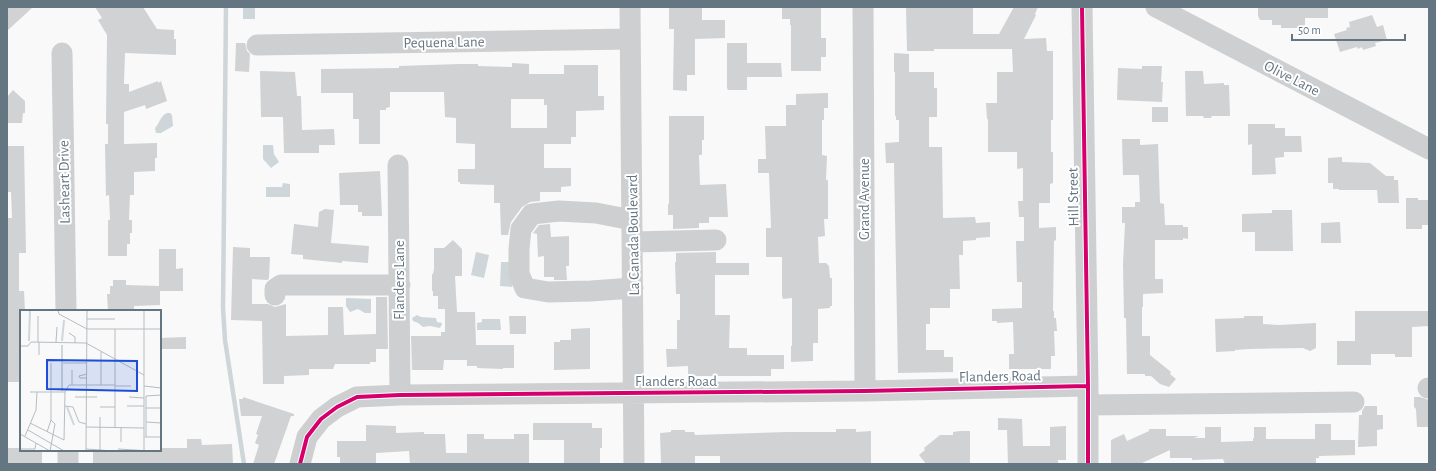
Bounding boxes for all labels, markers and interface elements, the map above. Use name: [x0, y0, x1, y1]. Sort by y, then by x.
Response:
scale bar: [1292, 16, 1405, 42]
text: 50 m: [1298, 24, 1321, 36]
street label: Pequena Lane: [403, 34, 485, 51]
street label: Olive Lane: [1262, 58, 1322, 99]
street label: Lasheart Drive: [56, 140, 73, 224]
street label: Grand Avenue: [857, 158, 872, 240]
street label: Hill Street: [1065, 167, 1082, 227]
street label: La Canada Boulevard: [625, 174, 642, 296]
street label: Flanders Lane: [392, 240, 407, 320]
inset map: [20, 310, 161, 451]
street label: Flanders Road: [959, 368, 1041, 385]
street label: Flanders Road: [635, 374, 717, 389]

